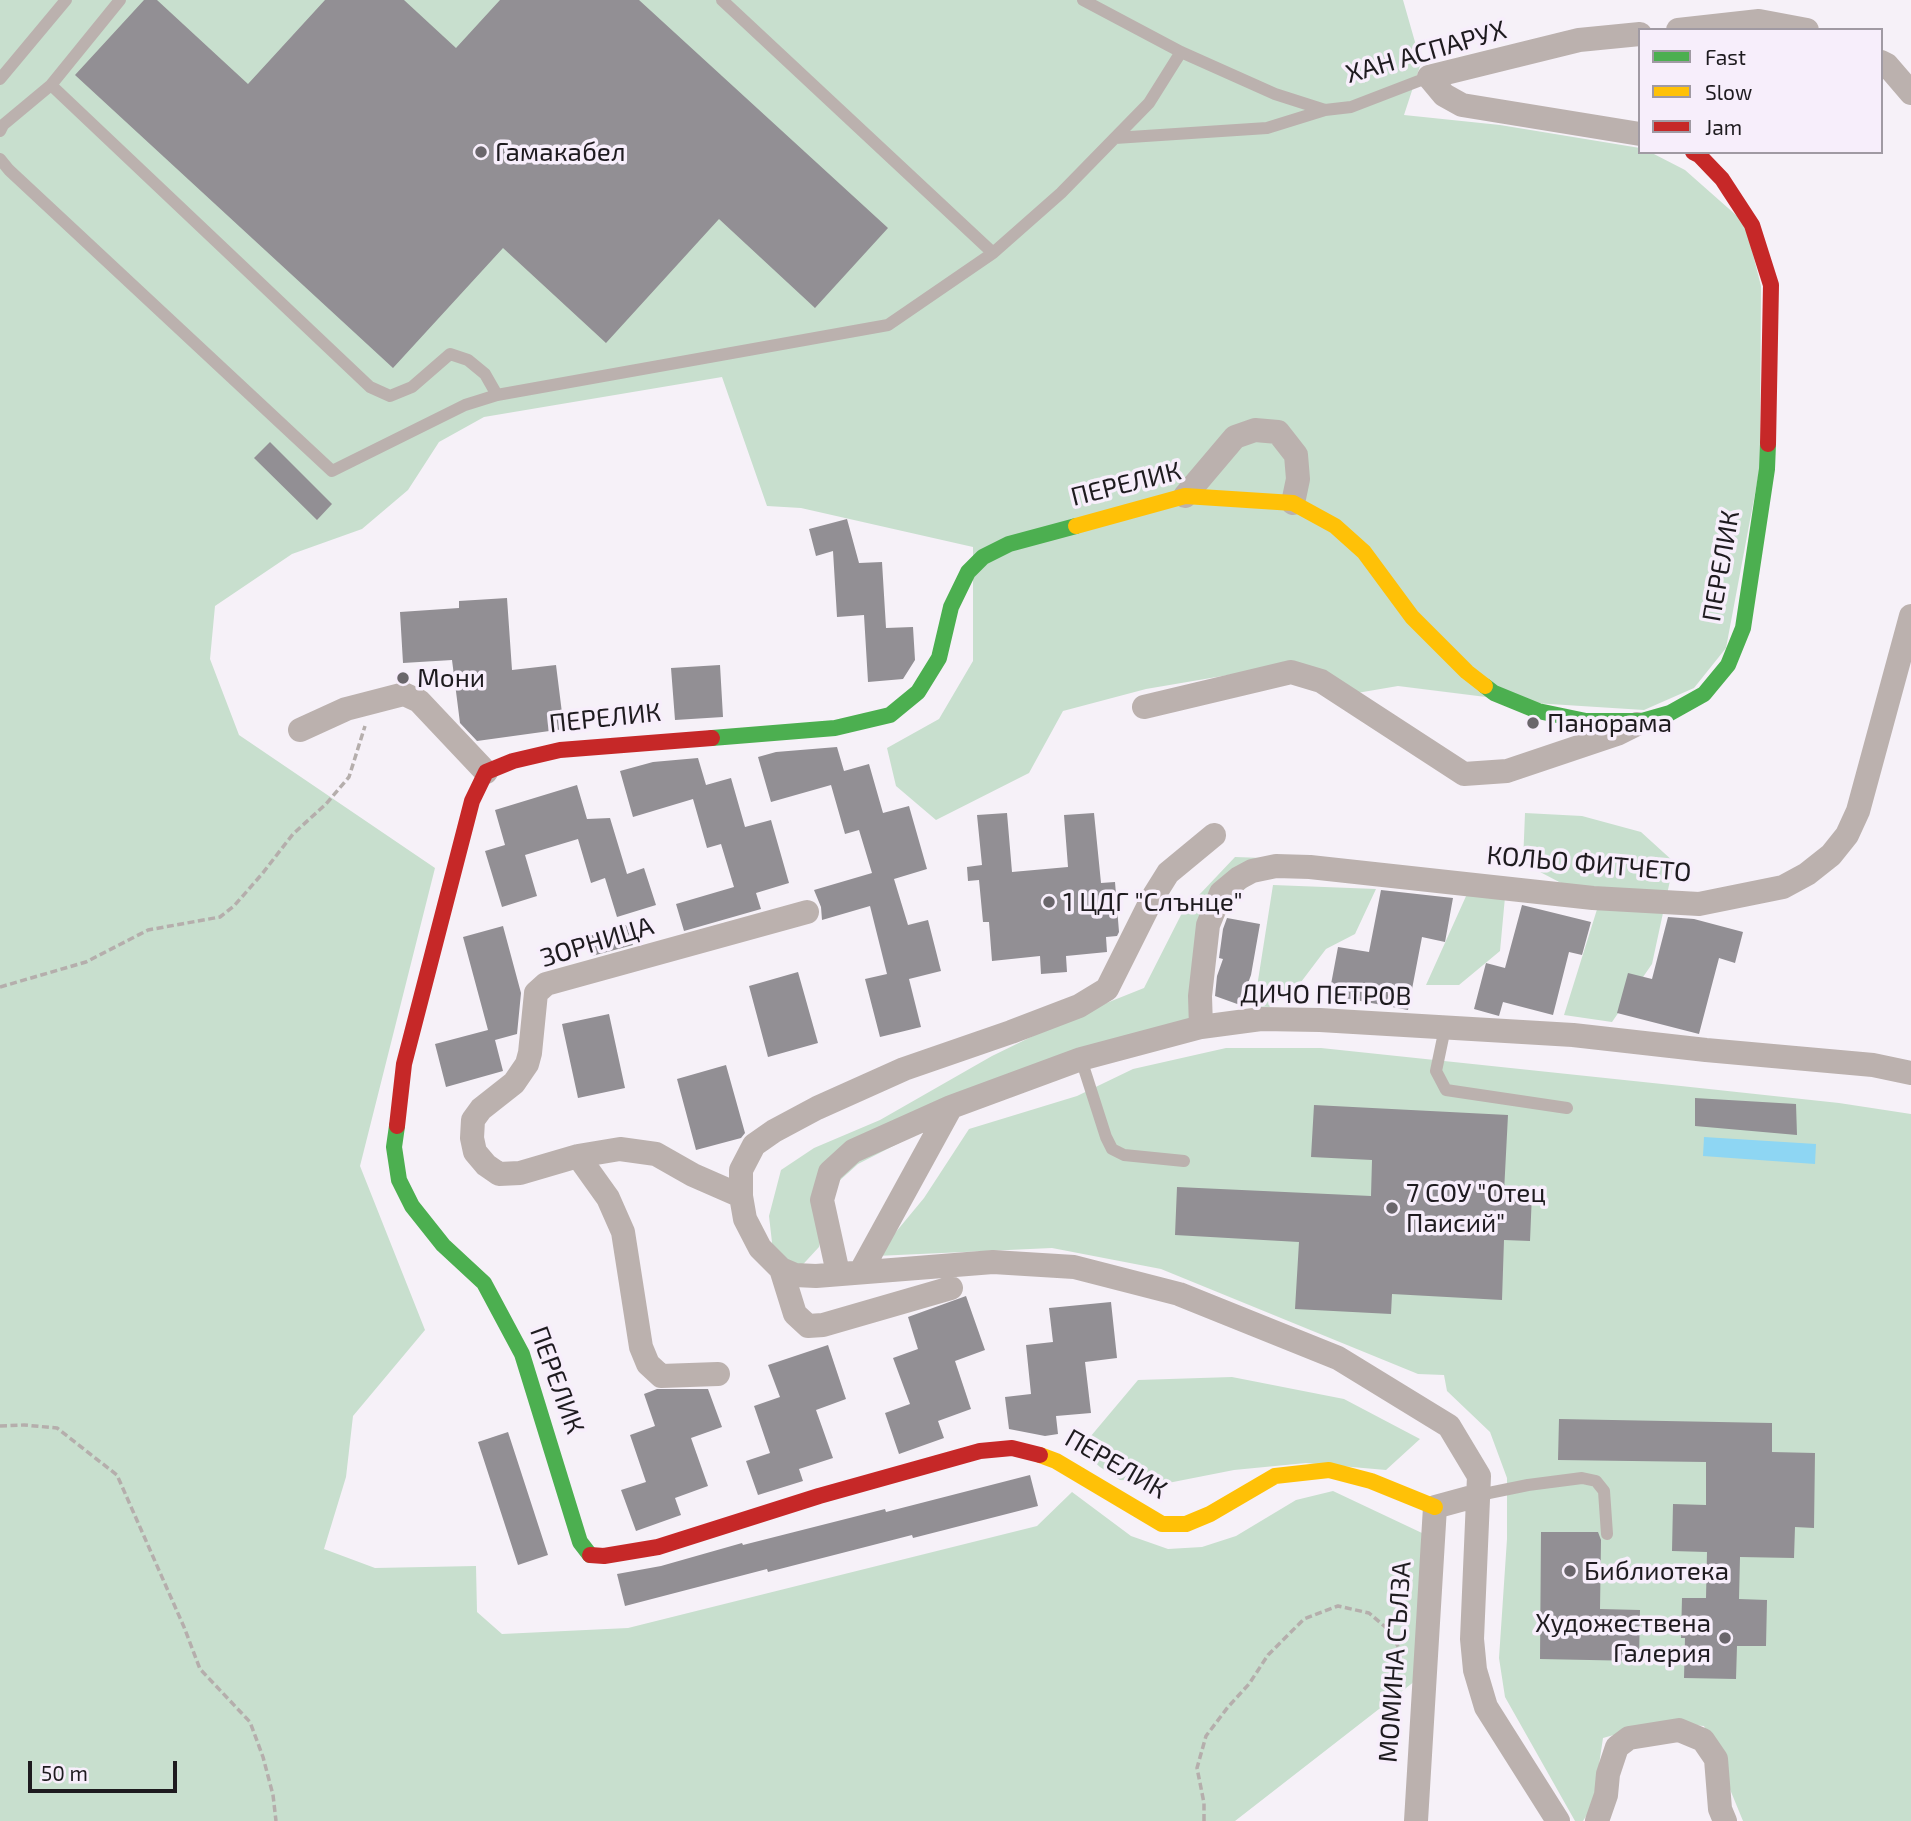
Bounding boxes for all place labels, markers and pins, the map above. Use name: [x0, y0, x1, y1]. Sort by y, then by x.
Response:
place label: Гамакабел: [495, 136, 625, 168]
marker: Гамакабел: [473, 144, 489, 160]
place label: Мони: [417, 662, 485, 694]
marker: Мони: [395, 670, 411, 686]
place label: Панорама: [1547, 707, 1672, 739]
marker: Панорама: [1525, 715, 1541, 731]
place label: 1 ЦДГ "Слънце": [1063, 886, 1243, 918]
marker: 1 ЦДГ "Слънце": [1041, 894, 1057, 910]
place label: 7 СОУ "Отец Паисий": [1406, 1177, 1546, 1238]
marker: 7 СОУ "Отец Паисий": [1384, 1200, 1400, 1216]
place label: Библиотека: [1584, 1555, 1729, 1587]
marker: Библиотека: [1562, 1563, 1578, 1579]
place label: Художествена Галерия: [1535, 1607, 1711, 1668]
marker: Художествена Галерия: [1717, 1630, 1733, 1646]

